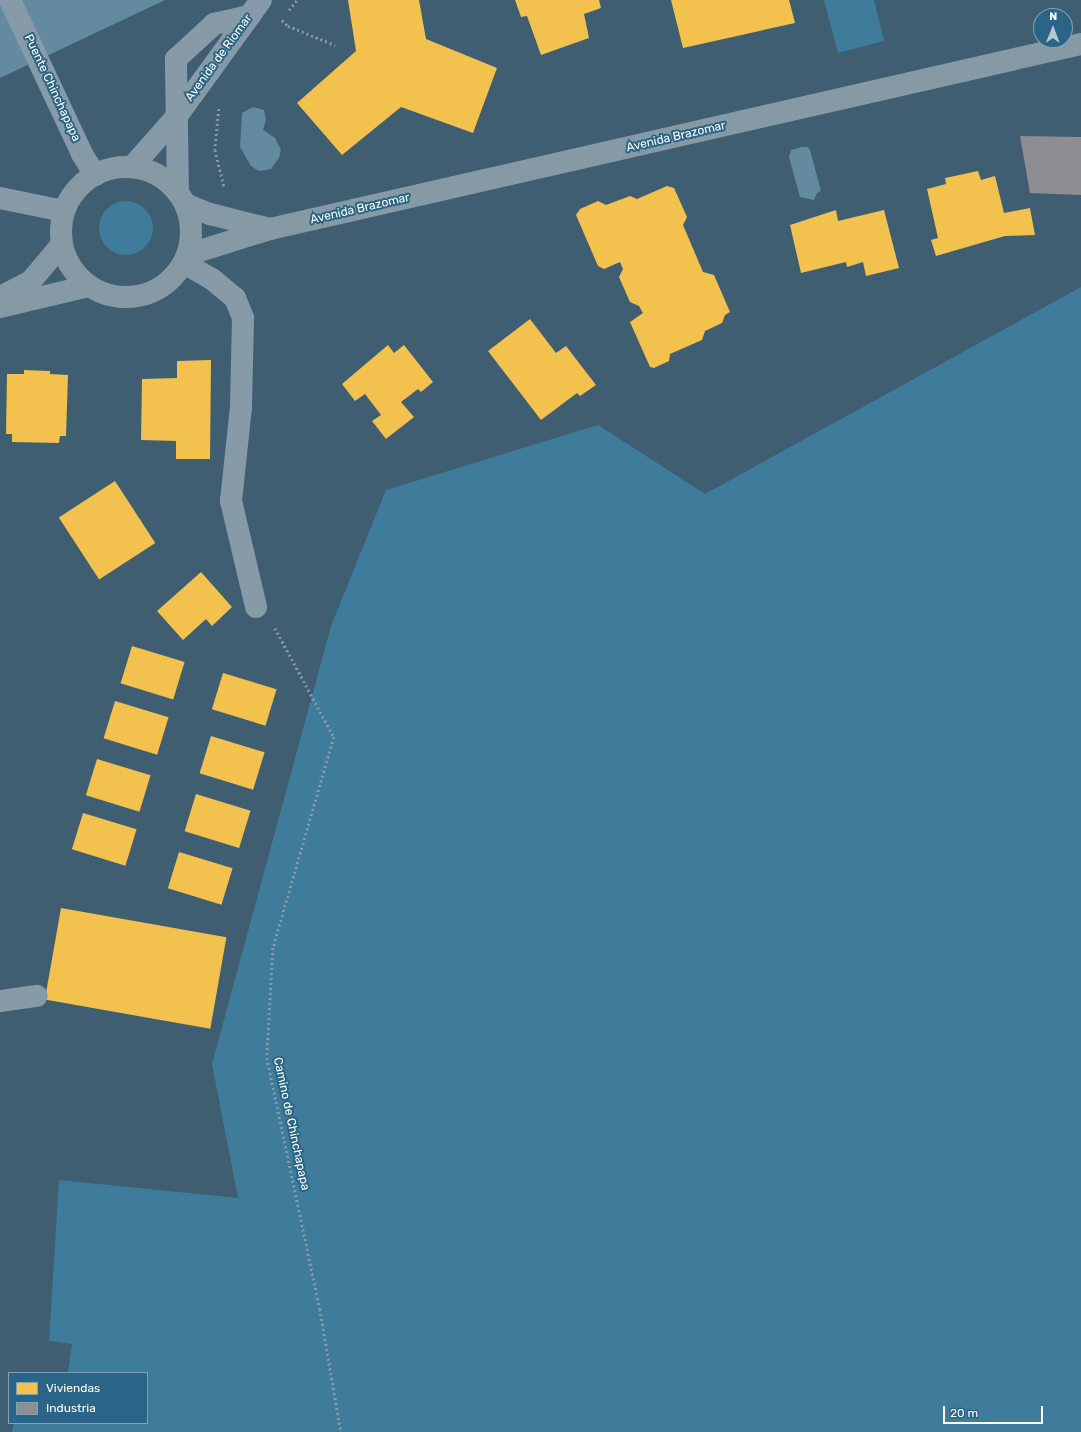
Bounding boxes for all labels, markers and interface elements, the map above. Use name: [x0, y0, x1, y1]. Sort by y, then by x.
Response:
north arrow: [1033, 8, 1073, 48]
text: N: [1049, 10, 1057, 23]
street label: Avenida de Riomar: [183, 12, 255, 104]
street label: Puente Chinchapapa: [21, 32, 83, 144]
street label: Avenida Brazomar: [625, 119, 727, 155]
street label: Avenida Brazomar: [309, 191, 411, 227]
street label: Camino de Chinchapapa: [270, 1056, 312, 1192]
legend: [8, 1372, 148, 1424]
text: Viviendas: [46, 1381, 100, 1395]
scale bar: [945, 1398, 1045, 1424]
text: Industria: [46, 1401, 96, 1415]
text: 20 m: [950, 1406, 978, 1420]

